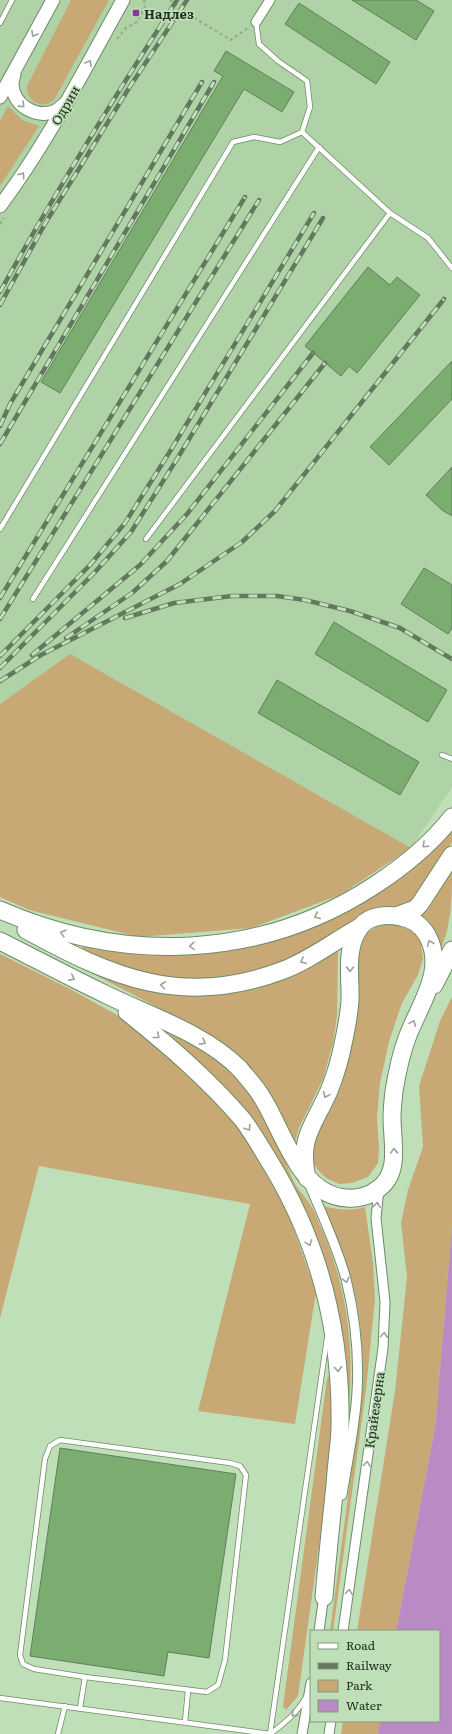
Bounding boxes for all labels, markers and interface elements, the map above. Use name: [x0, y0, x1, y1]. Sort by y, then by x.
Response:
place label: Надлез: [144, 4, 194, 23]
marker: Надлез: [131, 8, 141, 18]
one-way arrow: [32, 30, 39, 37]
one-way arrow: [84, 60, 91, 67]
street label: Одрин: [46, 81, 84, 128]
one-way arrow: [17, 100, 25, 108]
one-way arrow: [17, 172, 24, 179]
one-way arrow: [423, 840, 430, 847]
one-way arrow: [314, 911, 322, 919]
one-way arrow: [60, 929, 67, 938]
one-way arrow: [427, 940, 435, 947]
one-way arrow: [189, 942, 195, 950]
one-way arrow: [300, 956, 307, 964]
one-way arrow: [346, 966, 354, 972]
one-way arrow: [68, 973, 75, 980]
one-way arrow: [160, 981, 166, 990]
one-way arrow: [408, 1020, 416, 1028]
one-way arrow: [153, 1032, 160, 1039]
one-way arrow: [199, 1037, 206, 1044]
one-way arrow: [323, 1091, 331, 1099]
one-way arrow: [244, 1124, 251, 1131]
one-way arrow: [389, 1147, 398, 1154]
one-way arrow: [372, 1202, 381, 1208]
one-way arrow: [305, 1239, 313, 1246]
one-way arrow: [341, 1277, 349, 1283]
one-way arrow: [379, 1332, 388, 1338]
one-way arrow: [334, 1366, 343, 1372]
street label: Крайезерна: [359, 1370, 389, 1450]
one-way arrow: [362, 1461, 371, 1467]
one-way arrow: [344, 1589, 353, 1595]
legend: [310, 1630, 440, 1722]
text: Road: [346, 1636, 376, 1654]
text: Railway: [346, 1656, 392, 1674]
text: Park: [346, 1676, 373, 1694]
text: Water: [346, 1696, 382, 1714]
one-way arrow: [291, 1709, 299, 1717]

